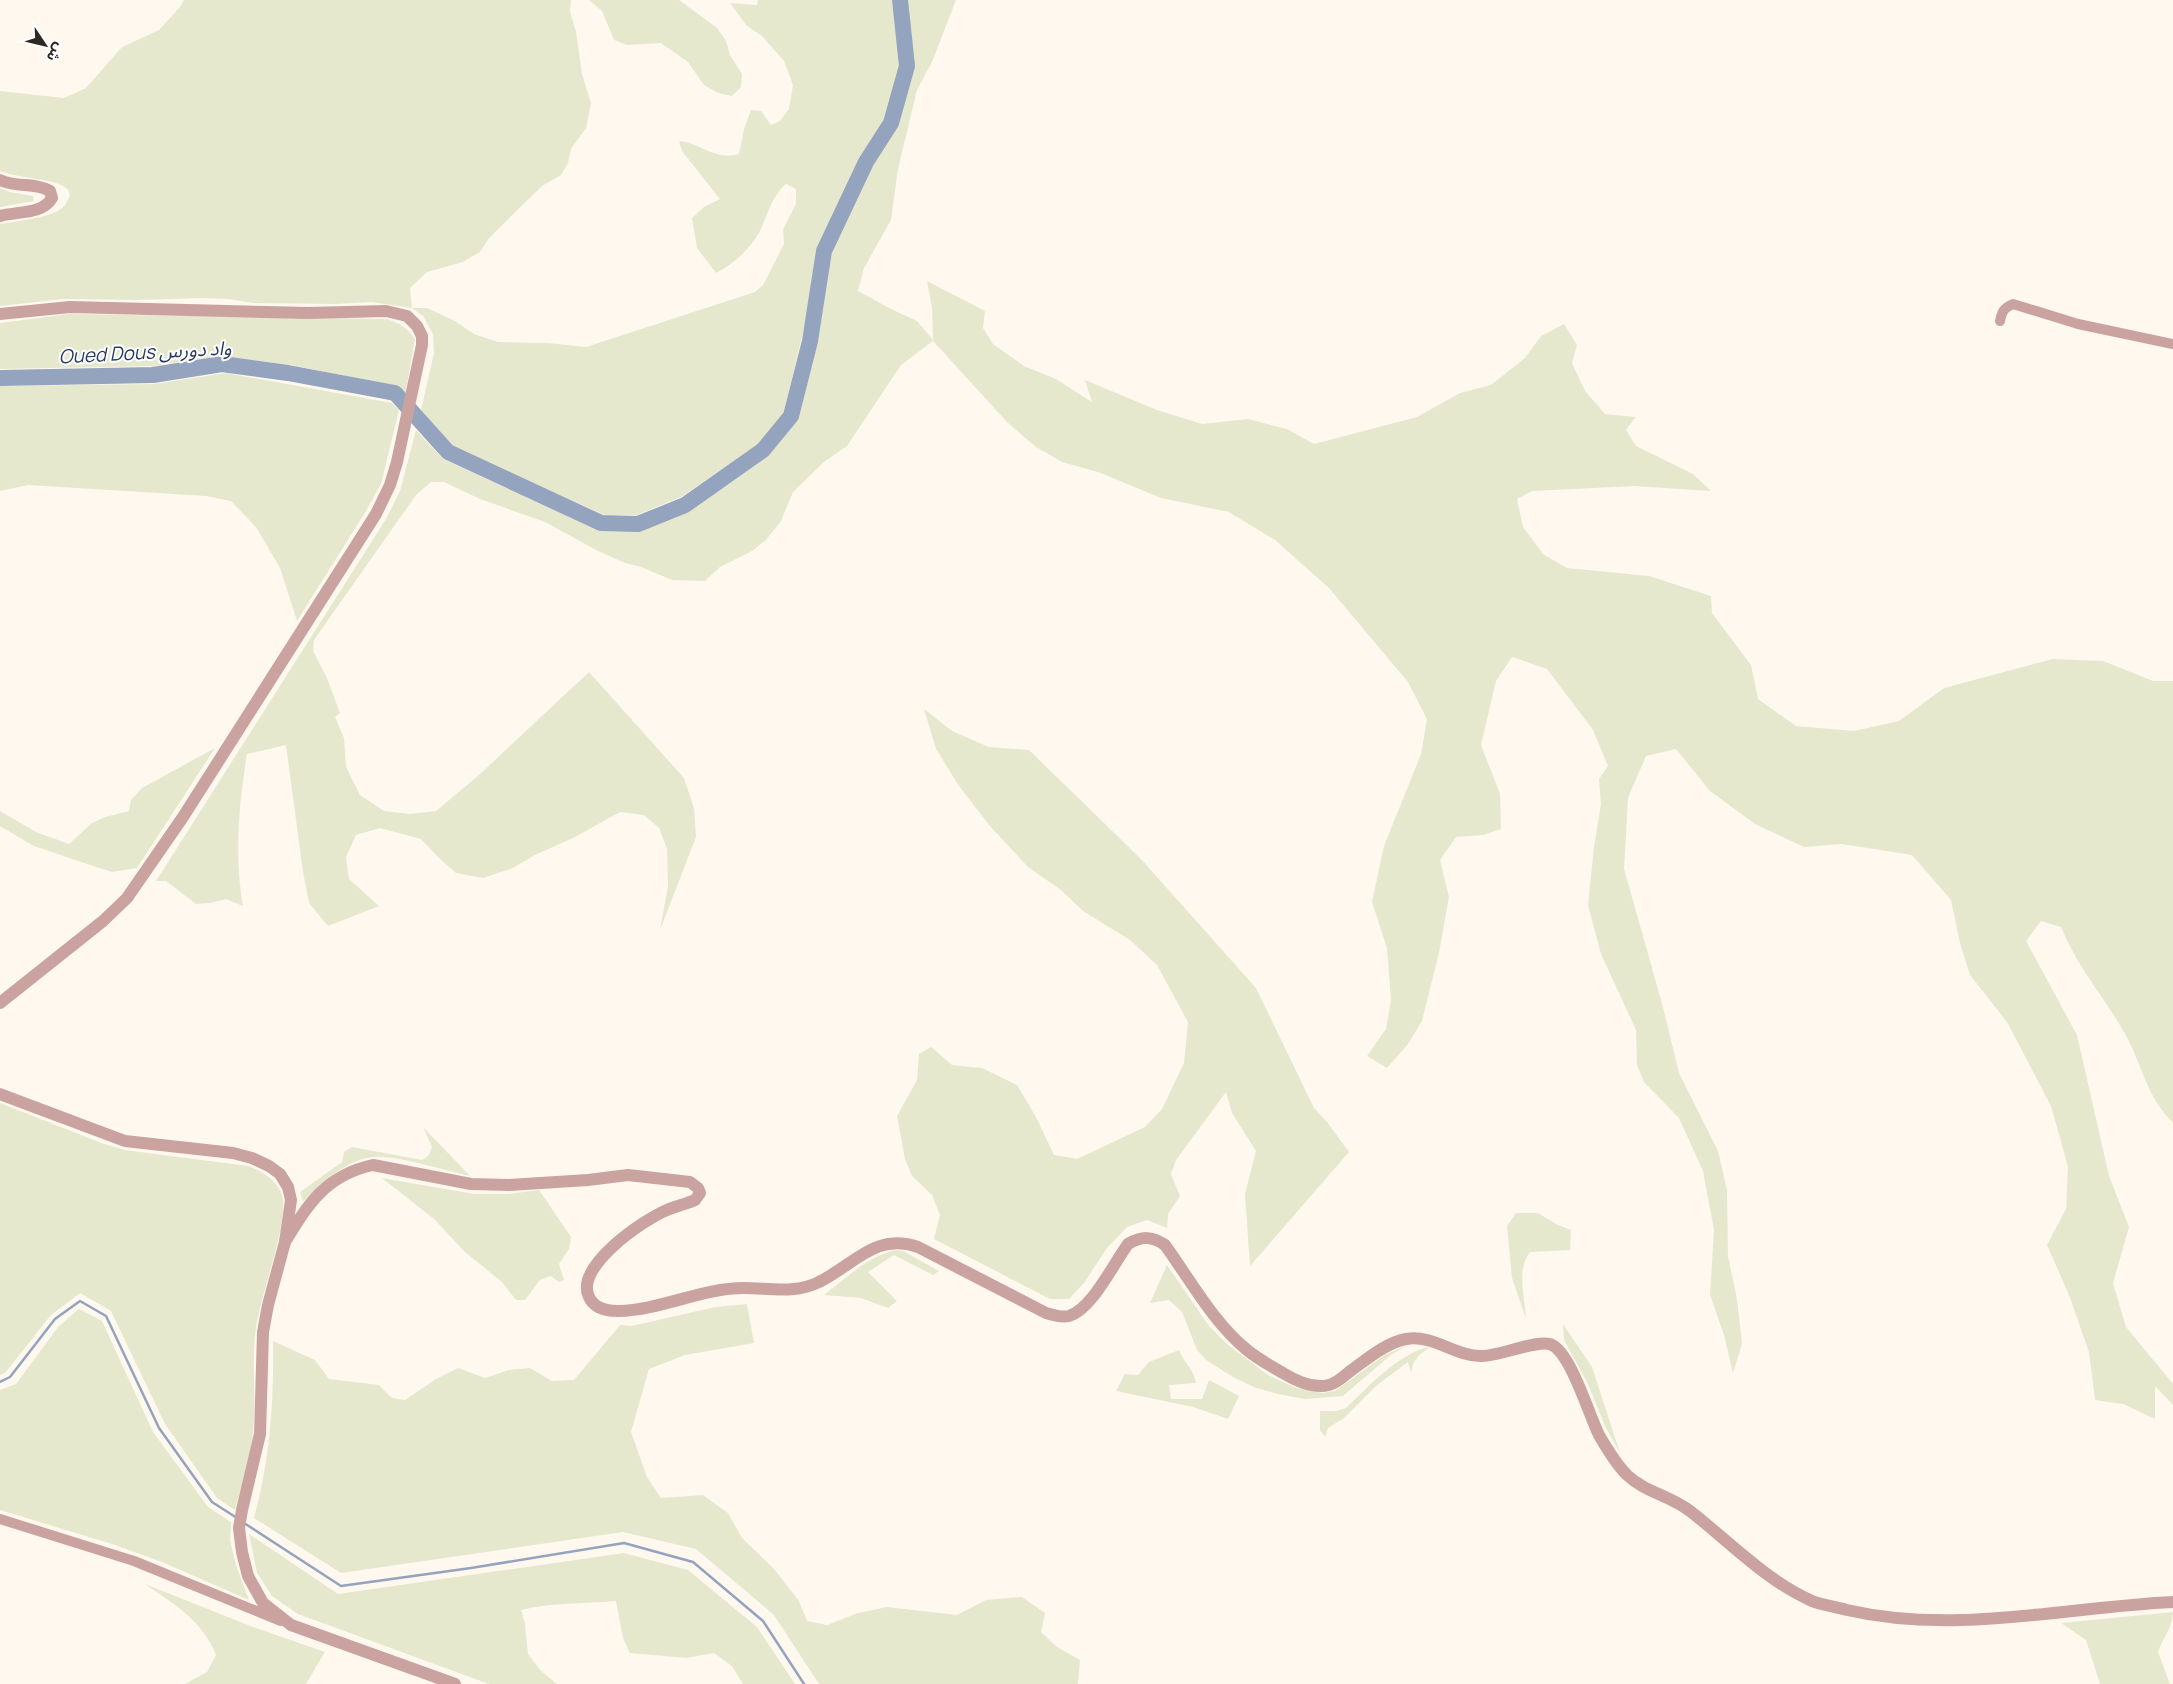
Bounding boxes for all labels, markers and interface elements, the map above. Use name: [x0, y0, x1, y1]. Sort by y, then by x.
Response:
north arrow: [20, 20, 70, 70]
text: ش: [43, 39, 69, 66]
water label: Oued Dous واد دورس: [58, 334, 233, 370]

